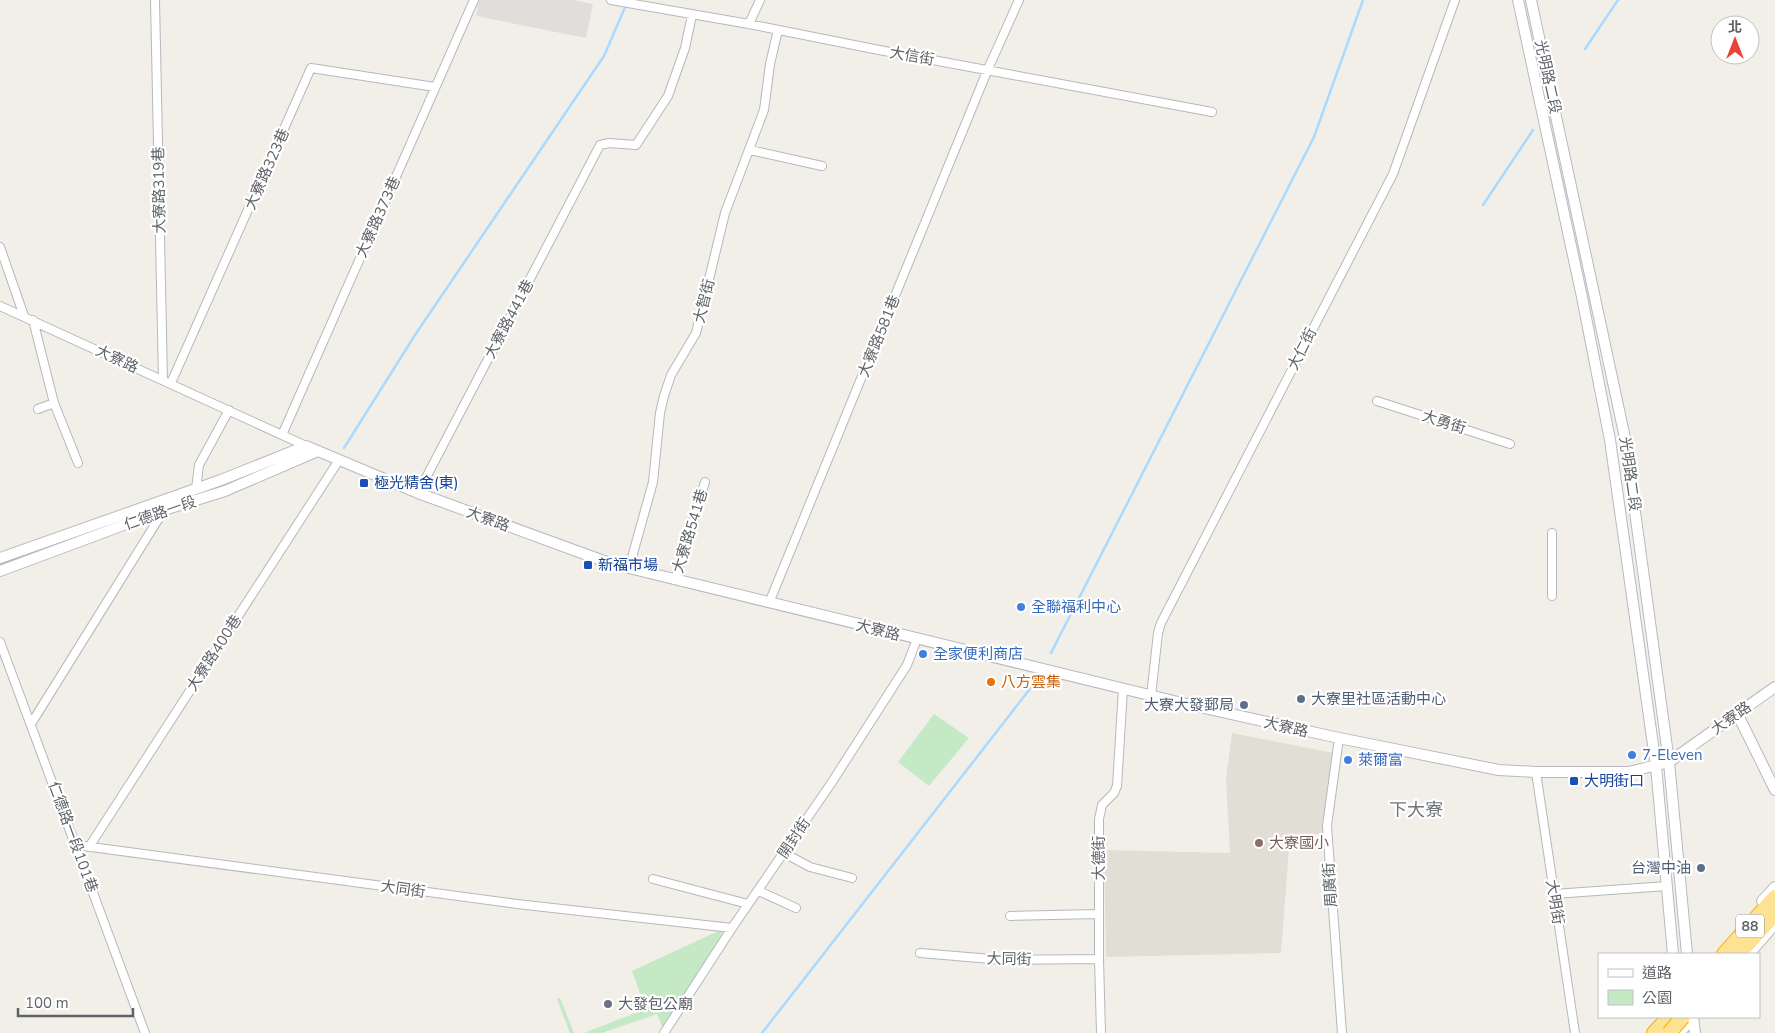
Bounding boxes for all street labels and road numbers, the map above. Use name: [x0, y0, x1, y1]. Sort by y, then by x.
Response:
street label: 光明路二段: [1530, 38, 1566, 116]
street label: 大信街: [888, 42, 936, 70]
street label: 大寮路323巷: [240, 125, 294, 213]
street label: 大寮路319巷: [148, 146, 170, 234]
street label: 大寮路373巷: [351, 173, 405, 261]
street label: 大寮路441巷: [480, 276, 538, 362]
street label: 大智街: [689, 277, 719, 325]
street label: 大寮路581巷: [853, 292, 905, 380]
street label: 大仁街: [1283, 324, 1321, 374]
street label: 大寮路: [92, 340, 142, 378]
street label: 大勇街: [1420, 406, 1468, 438]
street label: 光明路二段: [1615, 435, 1645, 513]
street label: 大寮路541巷: [668, 486, 712, 576]
street label: 仁德路一段: [121, 491, 199, 535]
street label: 大寮路: [463, 502, 513, 536]
street label: 大寮路400巷: [182, 611, 246, 695]
street label: 大寮路: [854, 615, 902, 645]
street label: 大寮路: [1707, 697, 1755, 739]
street label: 大寮路: [1262, 712, 1310, 742]
street label: 仁德路一段101巷: [44, 779, 102, 895]
street label: 開封街: [773, 814, 815, 862]
street label: 大德街: [1089, 835, 1109, 881]
street label: 周廣街: [1318, 862, 1342, 908]
street label: 大同街: [379, 876, 427, 902]
street label: 大明街: [1542, 878, 1568, 926]
road number: 88: [1736, 914, 1764, 938]
street label: 大同街: [986, 949, 1032, 969]

